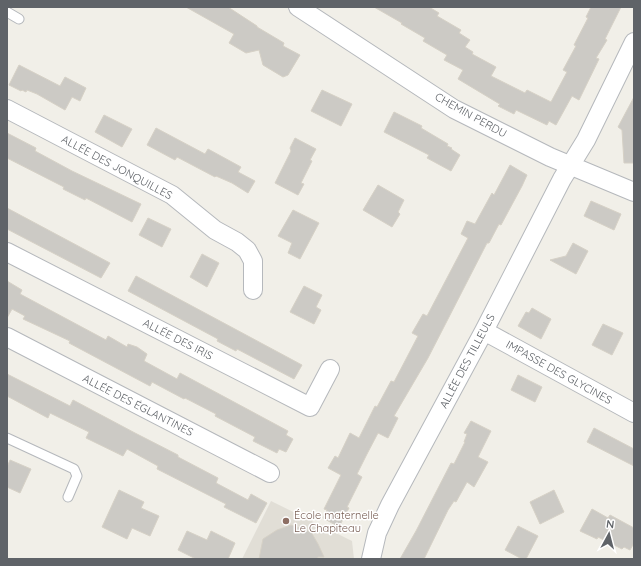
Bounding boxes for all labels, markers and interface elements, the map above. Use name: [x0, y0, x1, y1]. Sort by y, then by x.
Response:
street label: CHEMIN PERDU: [433, 89, 509, 141]
street label: ALLÉE DES JONQUILLES: [59, 132, 175, 202]
street label: ALLÉE DES TILLEULS: [436, 311, 498, 411]
street label: ALLÉE DES IRIS: [141, 315, 215, 363]
street label: IMPASSE DES GLYCINES: [504, 337, 614, 407]
street label: ALLÉE DES ÉGLANTINES: [80, 371, 196, 439]
place label: École maternelle Le Chapiteau: [294, 508, 379, 535]
north arrow: [589, 514, 629, 554]
marker: École maternelle Le Chapiteau: [281, 516, 291, 526]
text: N: [605, 517, 615, 532]

